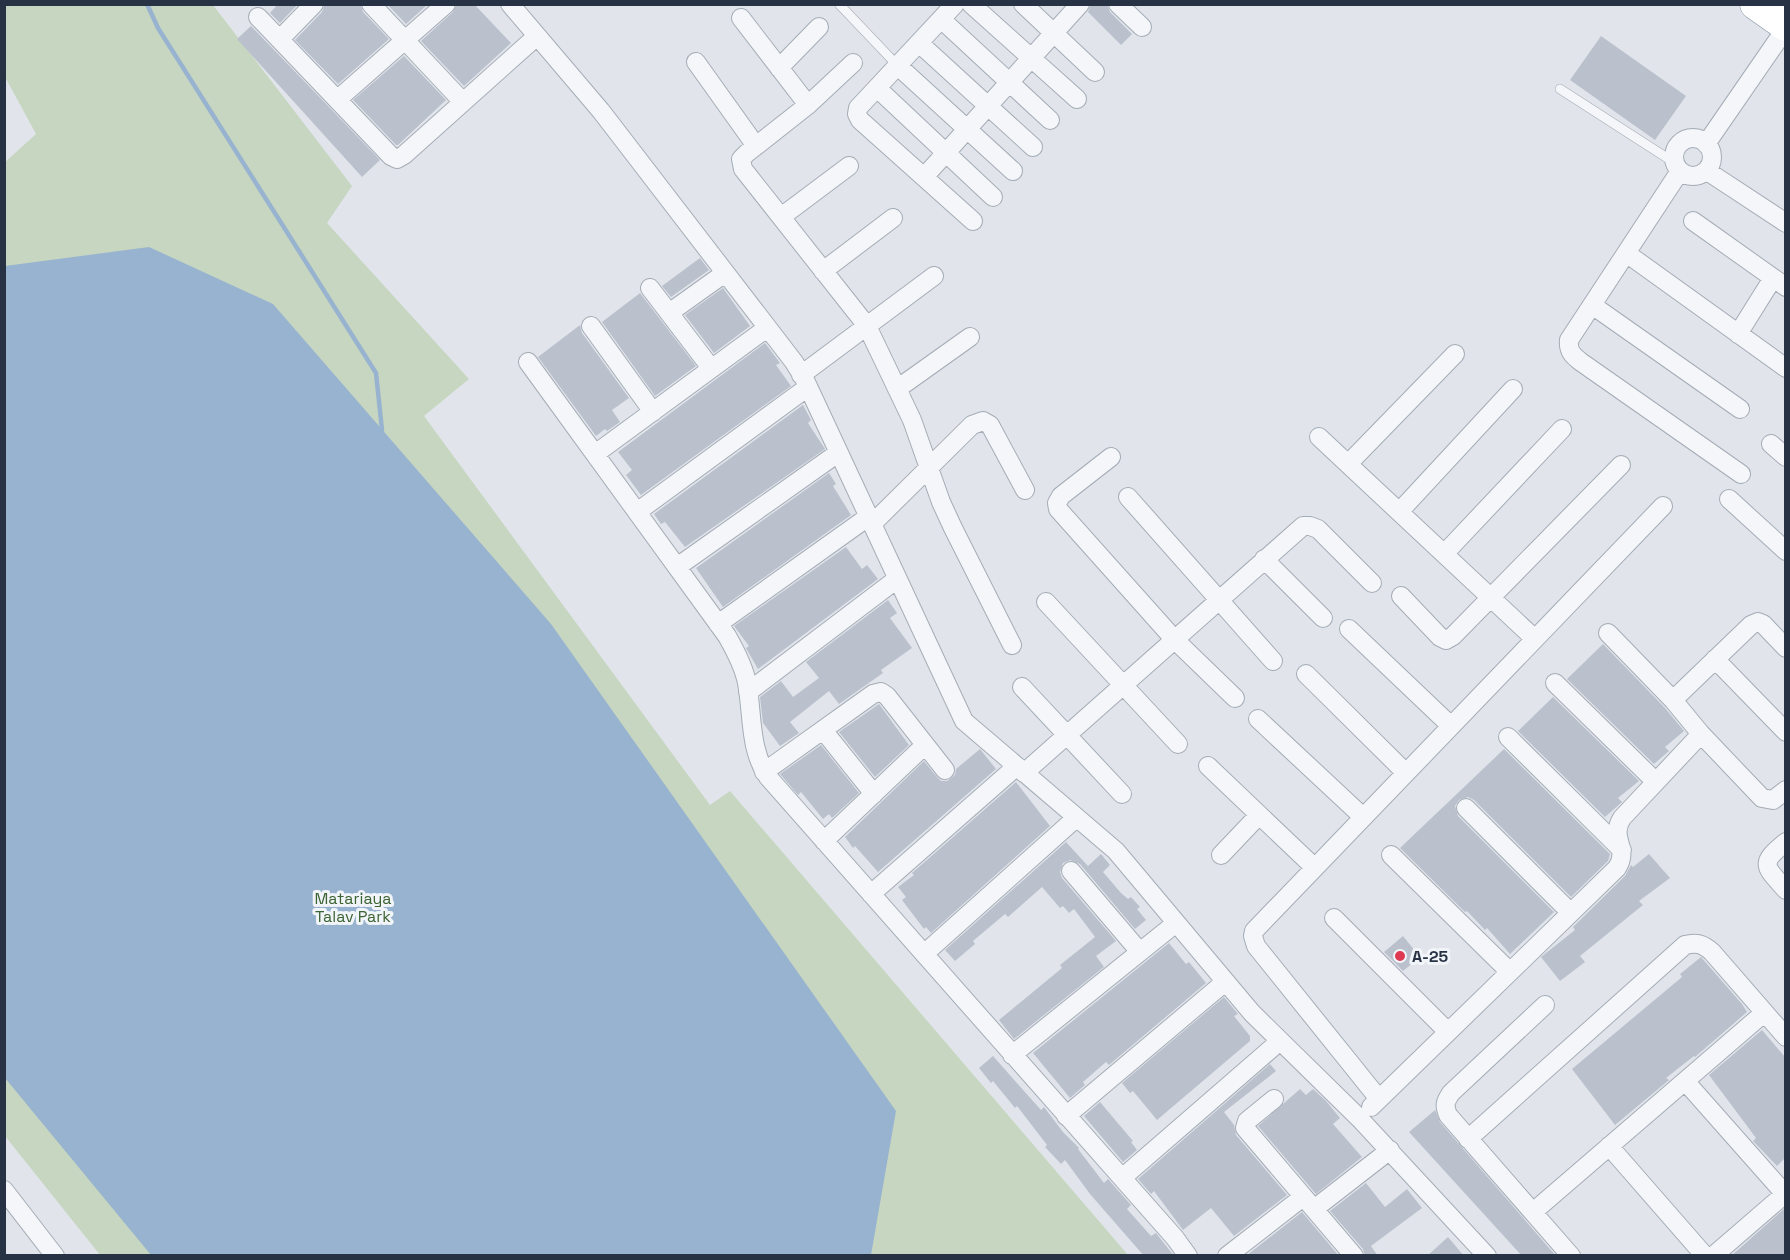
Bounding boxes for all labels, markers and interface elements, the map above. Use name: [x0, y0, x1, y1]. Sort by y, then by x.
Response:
park label: Matariaya Talav Park: [315, 888, 392, 927]
place label: A-25: [1412, 946, 1448, 967]
marker: A-25: [1393, 949, 1407, 963]

